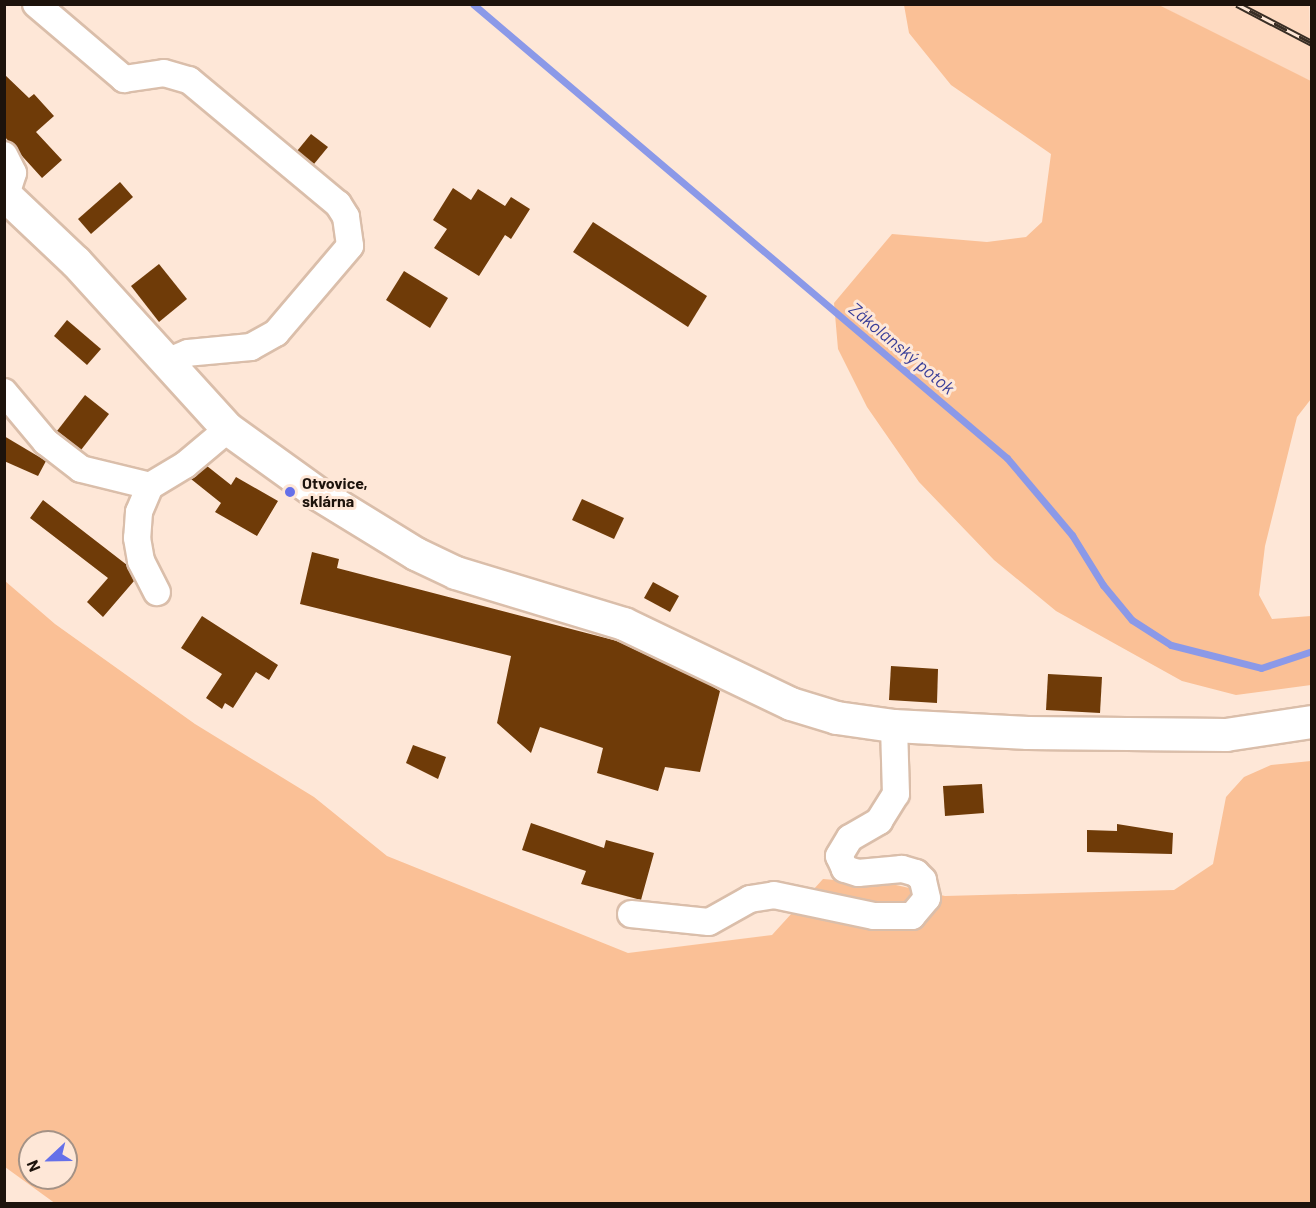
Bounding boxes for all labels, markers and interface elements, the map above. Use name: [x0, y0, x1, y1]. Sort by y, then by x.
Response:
water label: Zákolanský potok: [845, 298, 959, 398]
place label: Otvovice, sklárna: [302, 473, 368, 511]
marker: Otvovice, sklárna: [283, 485, 297, 499]
north arrow: [18, 1130, 78, 1190]
text: N: [22, 1158, 44, 1175]

